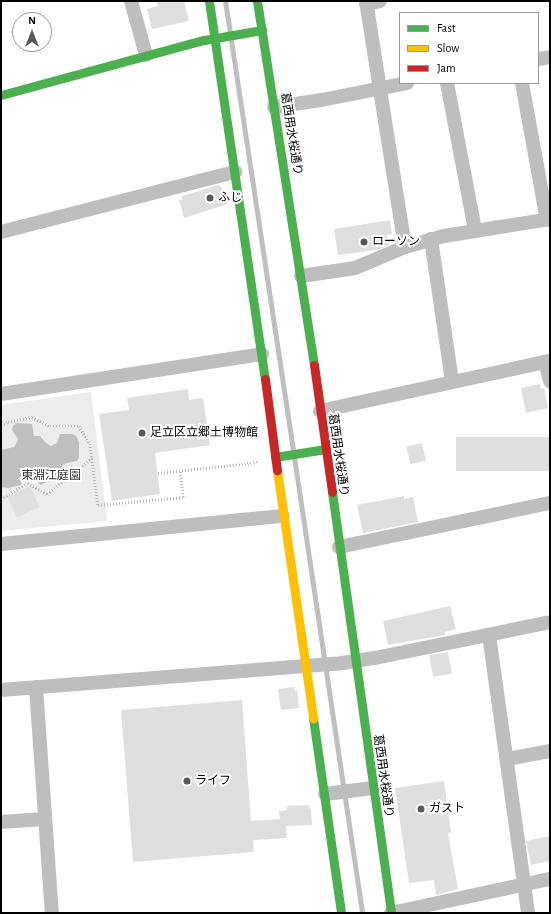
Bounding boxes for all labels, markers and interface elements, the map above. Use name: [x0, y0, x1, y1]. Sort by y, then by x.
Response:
north arrow: [12, 12, 52, 52]
legend: [399, 12, 539, 84]
text: N: [28, 15, 36, 26]
text: Fast: [437, 22, 456, 34]
text: Slow: [437, 42, 459, 54]
text: Jam: [437, 62, 456, 74]
street label: 葛西用水桜通り: [277, 91, 305, 177]
place label: ふじ: [218, 191, 242, 205]
marker: ふじ: [205, 193, 215, 203]
place label: ローソン: [372, 235, 420, 249]
marker: ローソン: [359, 237, 369, 247]
street label: 葛西用水桜通り: [325, 412, 351, 498]
place label: 足立区立郷土博物館: [150, 426, 258, 440]
marker: 足立区立郷土博物館: [137, 428, 147, 438]
park label: 東淵江庭園: [21, 469, 81, 483]
street label: 葛西用水桜通り: [370, 733, 396, 819]
place label: ライフ: [195, 774, 231, 788]
marker: ライフ: [182, 776, 192, 786]
place label: ガスト: [429, 802, 465, 816]
marker: ガスト: [416, 804, 426, 814]

